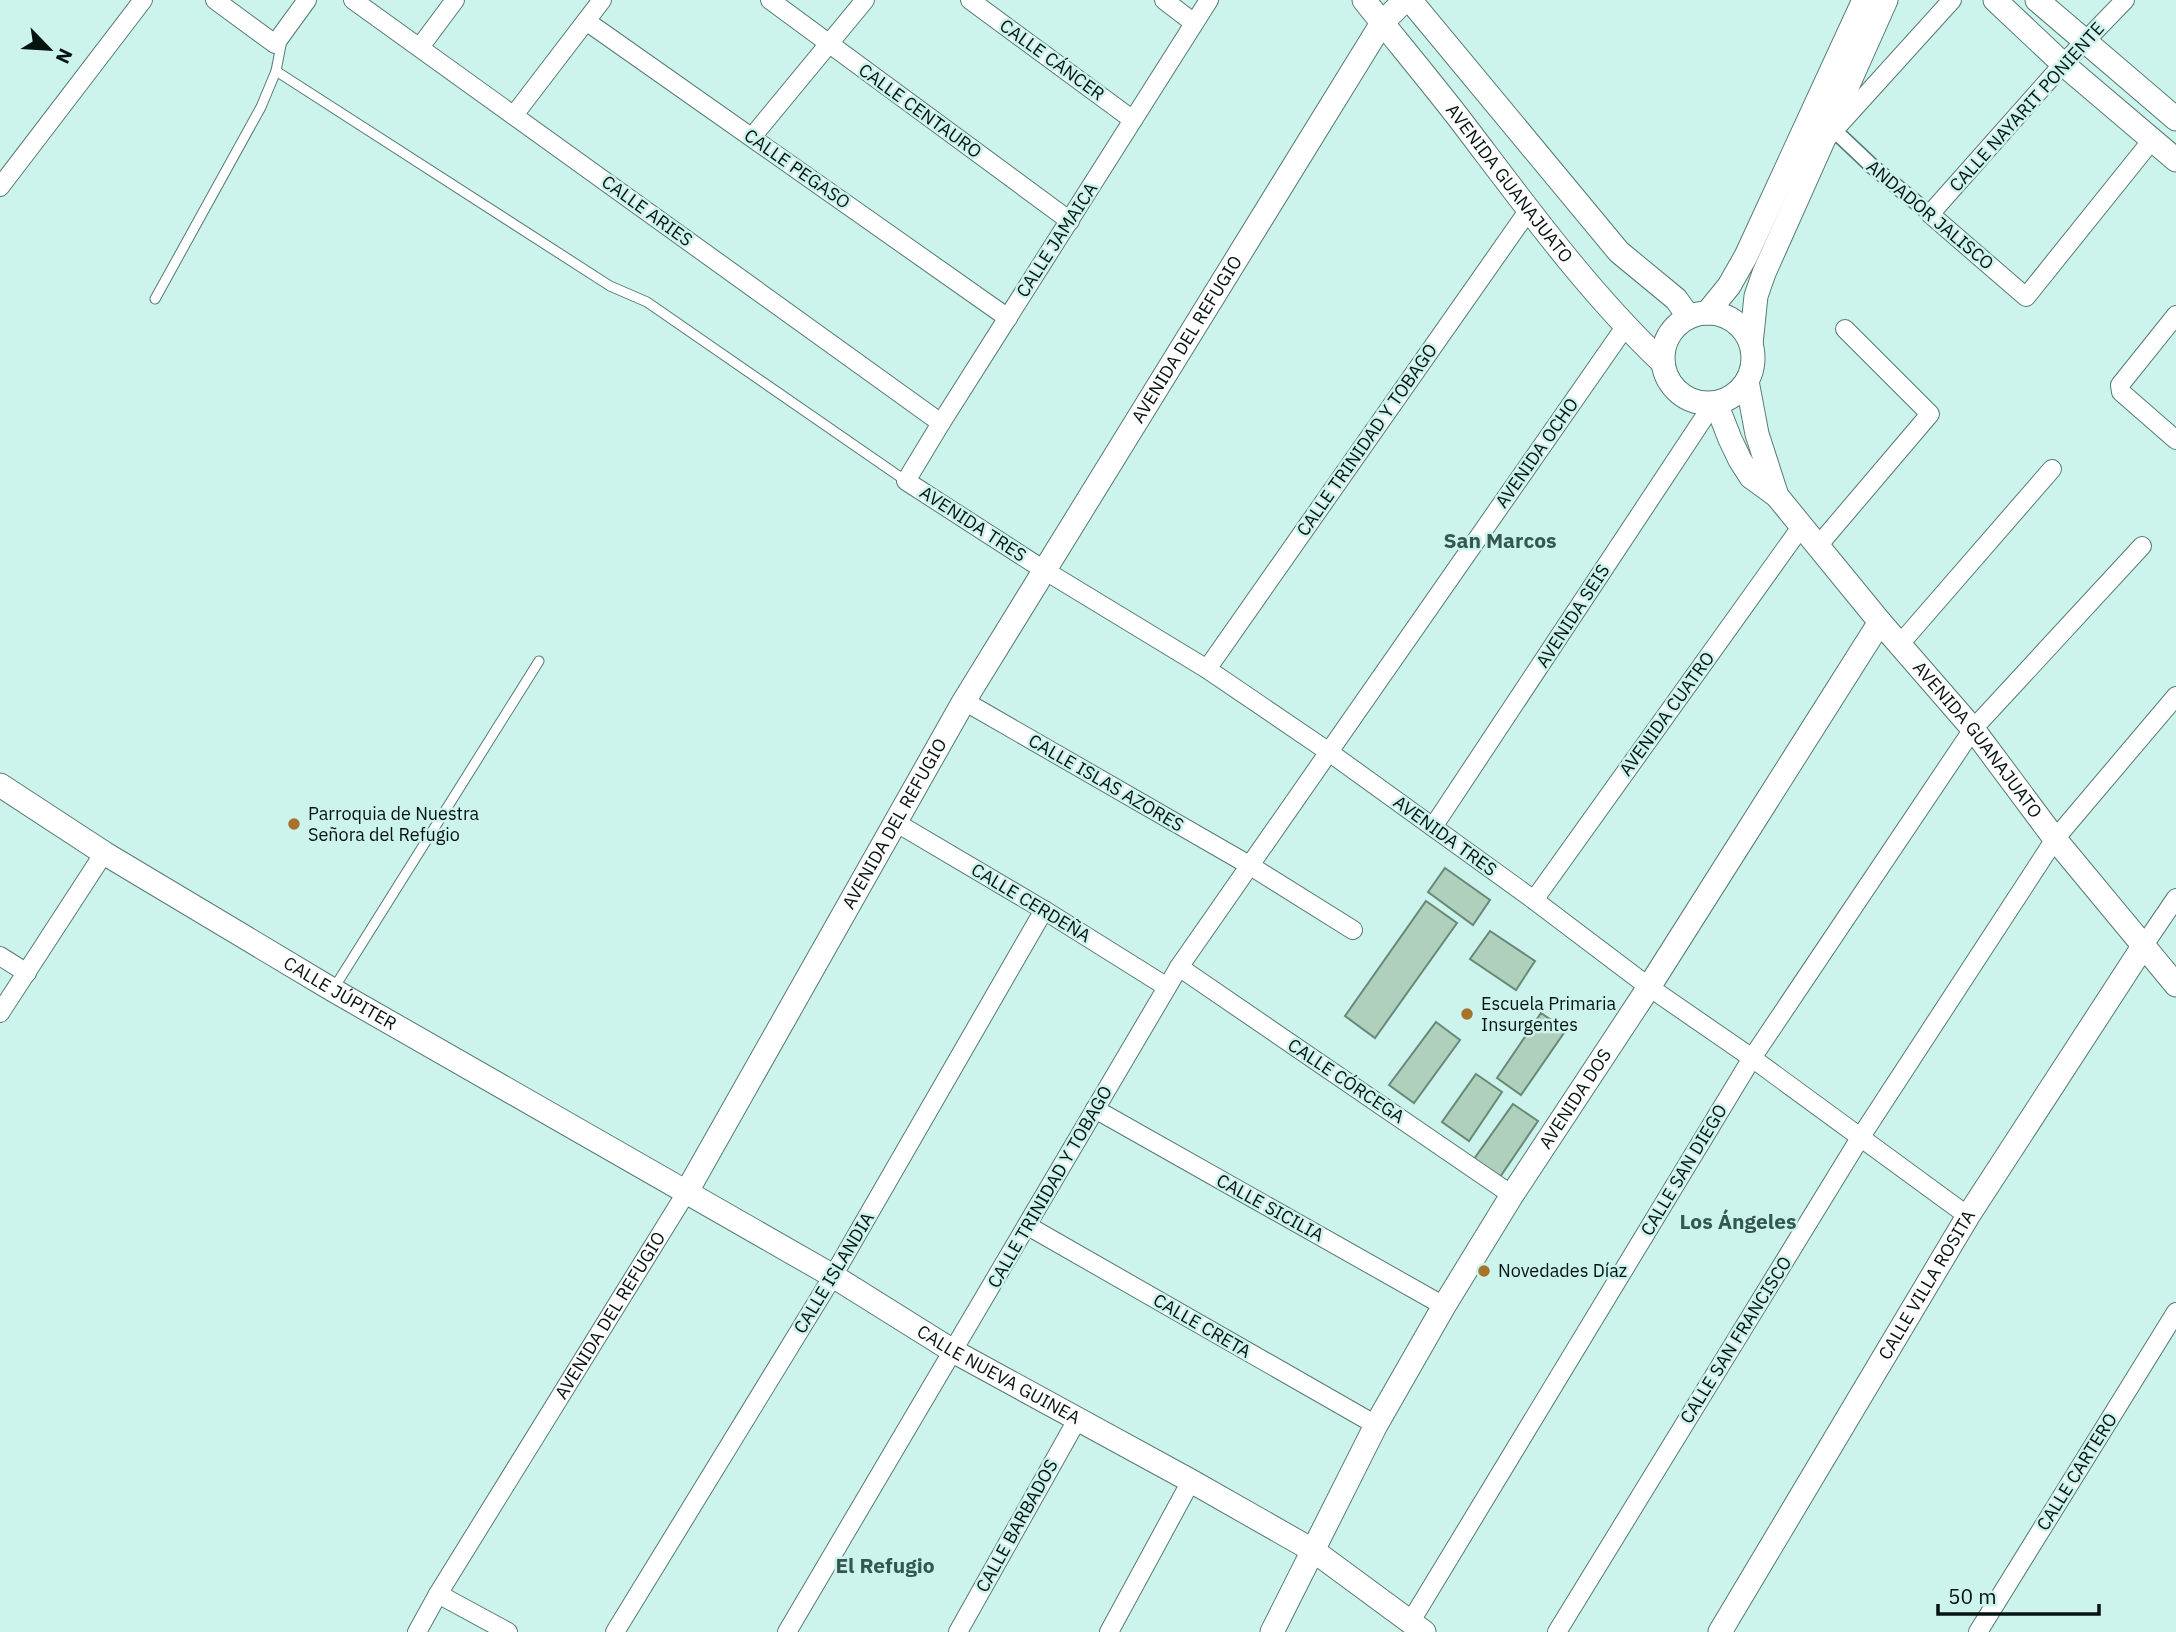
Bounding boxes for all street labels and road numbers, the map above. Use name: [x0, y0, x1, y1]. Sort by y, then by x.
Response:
street label: CALLE CÁNCER: [995, 14, 1109, 105]
street label: CALLE NAYARIT PONIENTE: [1944, 17, 2109, 196]
street label: CALLE CENTAURO: [854, 58, 986, 163]
street label: AVENIDA GUANAJUATO: [1441, 99, 1578, 267]
street label: CALLE PEGASO: [740, 124, 855, 214]
street label: ANDADOR JALISCO: [1862, 155, 1999, 275]
street label: CALLE ARIES: [597, 170, 697, 251]
street label: CALLE JAMAICA: [1011, 178, 1102, 301]
street label: AVENIDA DEL REFUGIO: [1126, 251, 1247, 427]
street label: CALLE TRINIDAD Y TOBAGO: [1291, 339, 1442, 540]
street label: AVENIDA OCHO: [1490, 393, 1583, 512]
street label: AVENIDA TRES: [916, 481, 1031, 567]
street label: AVENIDA SEIS: [1531, 560, 1614, 672]
street label: AVENIDA CUATRO: [1614, 647, 1719, 780]
street label: AVENIDA GUANAJUATO: [1908, 656, 2047, 823]
street label: CALLE ISLAS AZORES: [1024, 729, 1188, 836]
street label: AVENIDA DEL REFUGIO: [837, 734, 952, 913]
street label: AVENIDA TRES: [1389, 790, 1502, 881]
street label: CALLE CERDEÑA: [967, 858, 1096, 948]
street label: CALLE JÚPITER: [280, 951, 401, 1035]
street label: CALLE CÓRCEGA: [1283, 1033, 1410, 1128]
street label: AVENIDA DOS: [1534, 1044, 1616, 1153]
street label: CALLE TRINIDAD Y TOBAGO: [982, 1081, 1117, 1292]
street label: CALLE SAN DIEGO: [1635, 1100, 1732, 1240]
street label: CALLE SICILIA: [1212, 1169, 1328, 1247]
street label: CALLE VILLA ROSITA: [1873, 1205, 1980, 1364]
street label: CALLE ISLANDIA: [788, 1207, 879, 1338]
street label: AVENIDA DEL REFUGIO: [549, 1227, 670, 1403]
street label: CALLE SAN FRANCISCO: [1675, 1252, 1796, 1428]
street label: CALLE CRETA: [1149, 1288, 1256, 1363]
street label: CALLE NUEVA GUINEA: [913, 1319, 1085, 1429]
street label: CALLE CARTERO: [2031, 1409, 2122, 1535]
street label: CALLE BARBADOS: [970, 1455, 1063, 1596]

